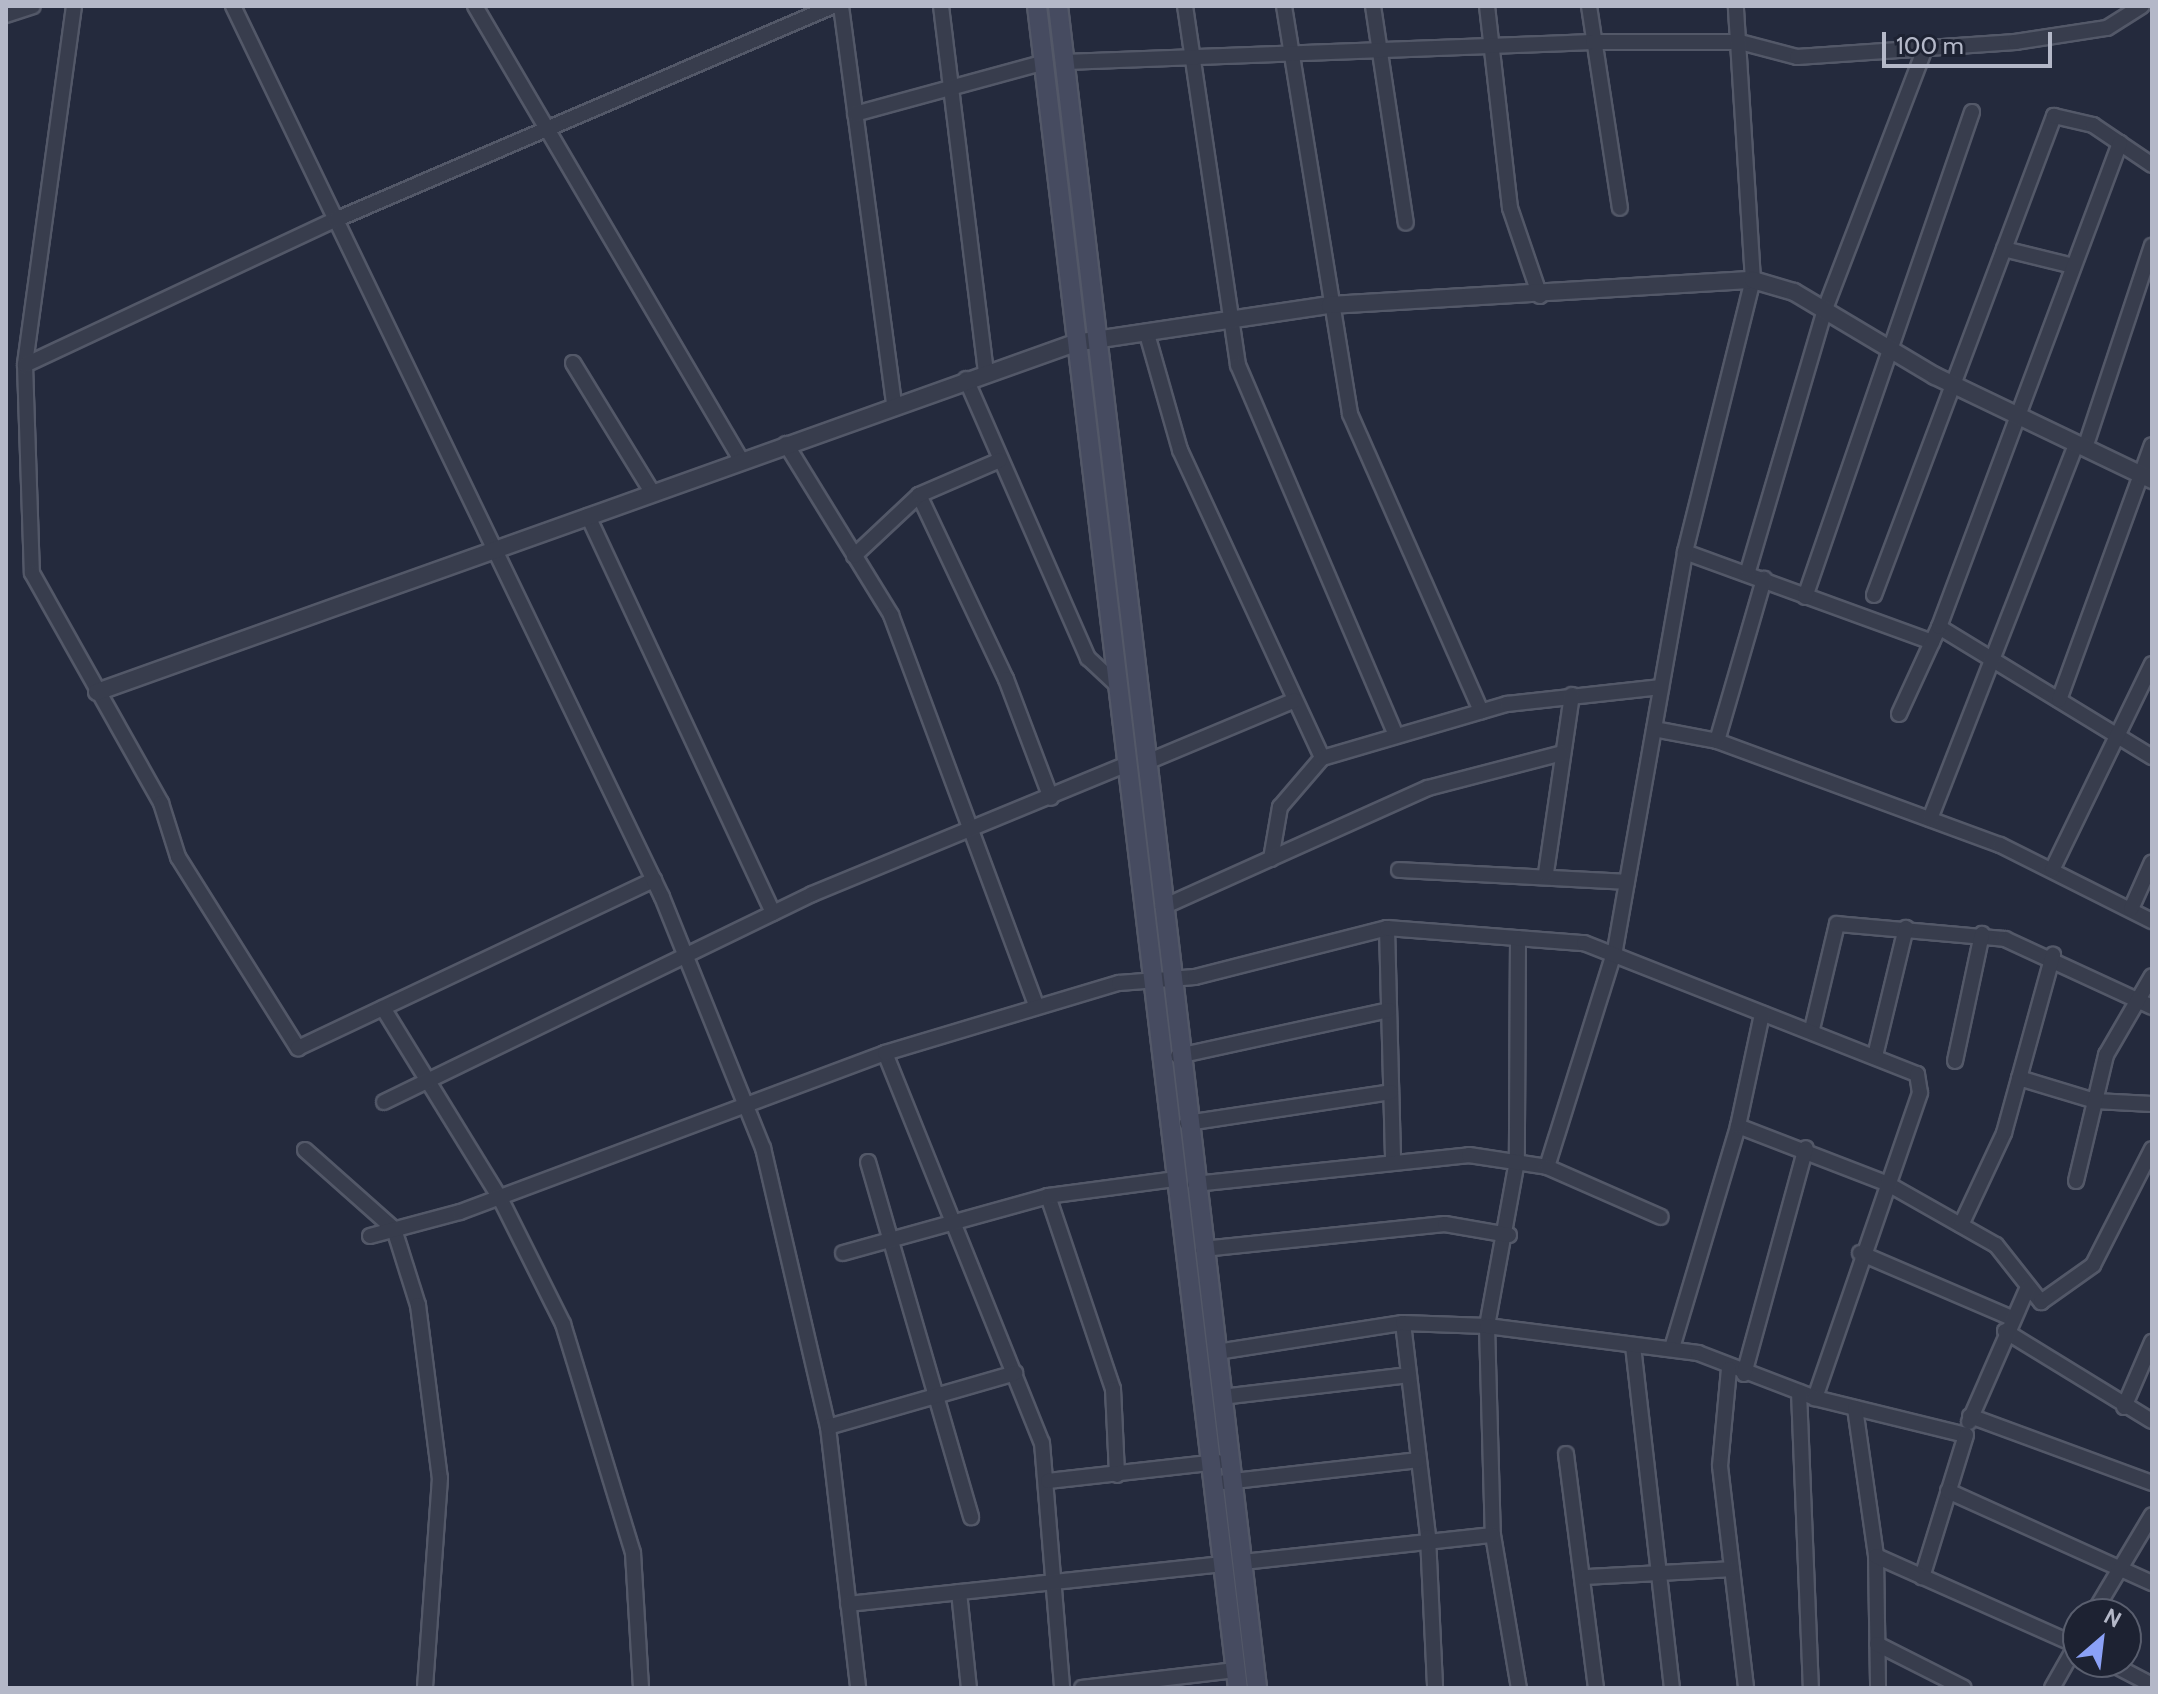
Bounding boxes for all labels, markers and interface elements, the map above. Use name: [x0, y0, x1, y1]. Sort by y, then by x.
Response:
scale bar: [1886, 16, 2056, 66]
text: 100 m: [1896, 31, 1964, 60]
north arrow: [2062, 1598, 2142, 1678]
text: N: [2099, 1603, 2126, 1634]

